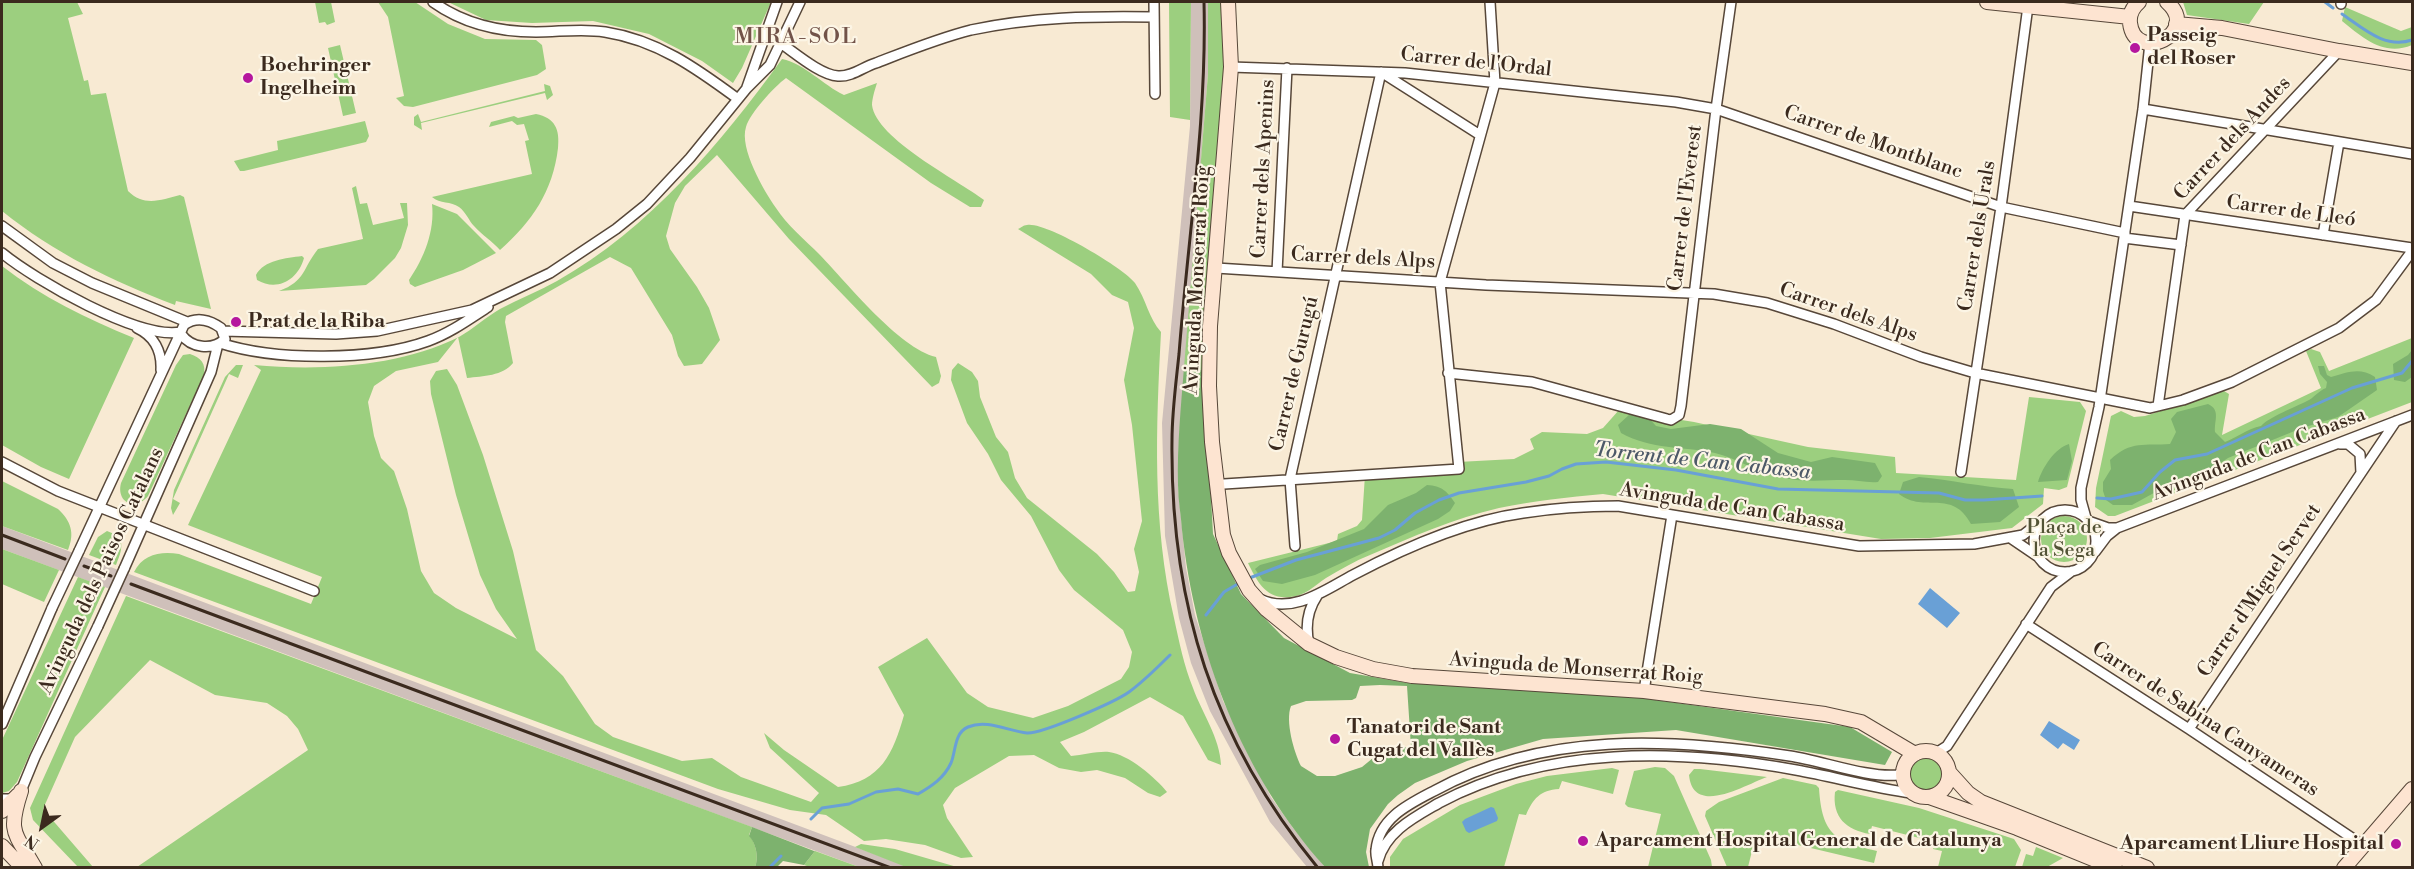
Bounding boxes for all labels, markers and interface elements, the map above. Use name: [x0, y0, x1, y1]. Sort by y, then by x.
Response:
place label: Passeig del Roser: [2147, 24, 2236, 71]
district label: MIRA-SOL: [734, 25, 858, 51]
marker: Passeig del Roser: [2128, 41, 2142, 55]
street label: Carrer de l'Ordal: [1399, 43, 1553, 83]
place label: Boehringer Ingelheim: [260, 54, 371, 101]
marker: Boehringer Ingelheim: [241, 71, 255, 85]
street label: Carrer dels Andes: [2170, 72, 2296, 206]
street label: Carrer dels Apenins: [1247, 79, 1281, 259]
street label: Carrer de Montblanc: [1780, 101, 1966, 185]
street label: Carrer de l'Everest: [1664, 123, 1708, 293]
street label: Carrer dels Urals: [1954, 159, 2002, 313]
street label: Avinguda Monserrat Roig: [1180, 165, 1216, 395]
street label: Carrer de Lleó: [2225, 191, 2357, 233]
street label: Carrer dels Alps: [1290, 243, 1436, 275]
street label: Carrer dels Alps: [1776, 278, 1920, 348]
street label: Carrer de Gurugú: [1266, 294, 1324, 454]
place label: Prat de la Riba: [248, 310, 385, 334]
marker: Prat de la Riba: [229, 315, 243, 329]
street label: Avinguda de Can Cabassa: [2149, 403, 2369, 507]
water label: Torrent de Can Cabassa: [1592, 438, 1812, 486]
street label: Avinguda dels Països Catalans: [34, 444, 170, 698]
street label: Avinguda de Can Cabassa: [1618, 478, 1846, 538]
street label: Carrer d'Miguel Servet: [2193, 500, 2327, 682]
park label: Plaça de la Sega: [2026, 516, 2102, 563]
street label: Carrer de Sabina Canyameras: [2087, 637, 2323, 803]
street label: Avinguda de Monserrat Roig: [1448, 648, 1704, 690]
place label: Tanatori de Sant Cugat del Vallès: [1347, 716, 1501, 763]
marker: Tanatori de Sant Cugat del Vallès: [1328, 732, 1342, 746]
north arrow: [12, 797, 72, 857]
place label: Aparcament Hospital General de Catalunya: [1595, 829, 2002, 853]
text: N: [21, 830, 43, 854]
place label: Aparcament Lliure Hospital: [2120, 832, 2384, 856]
marker: Aparcament Hospital General de Catalunya: [1576, 834, 1590, 848]
marker: Aparcament Lliure Hospital: [2389, 837, 2403, 851]

